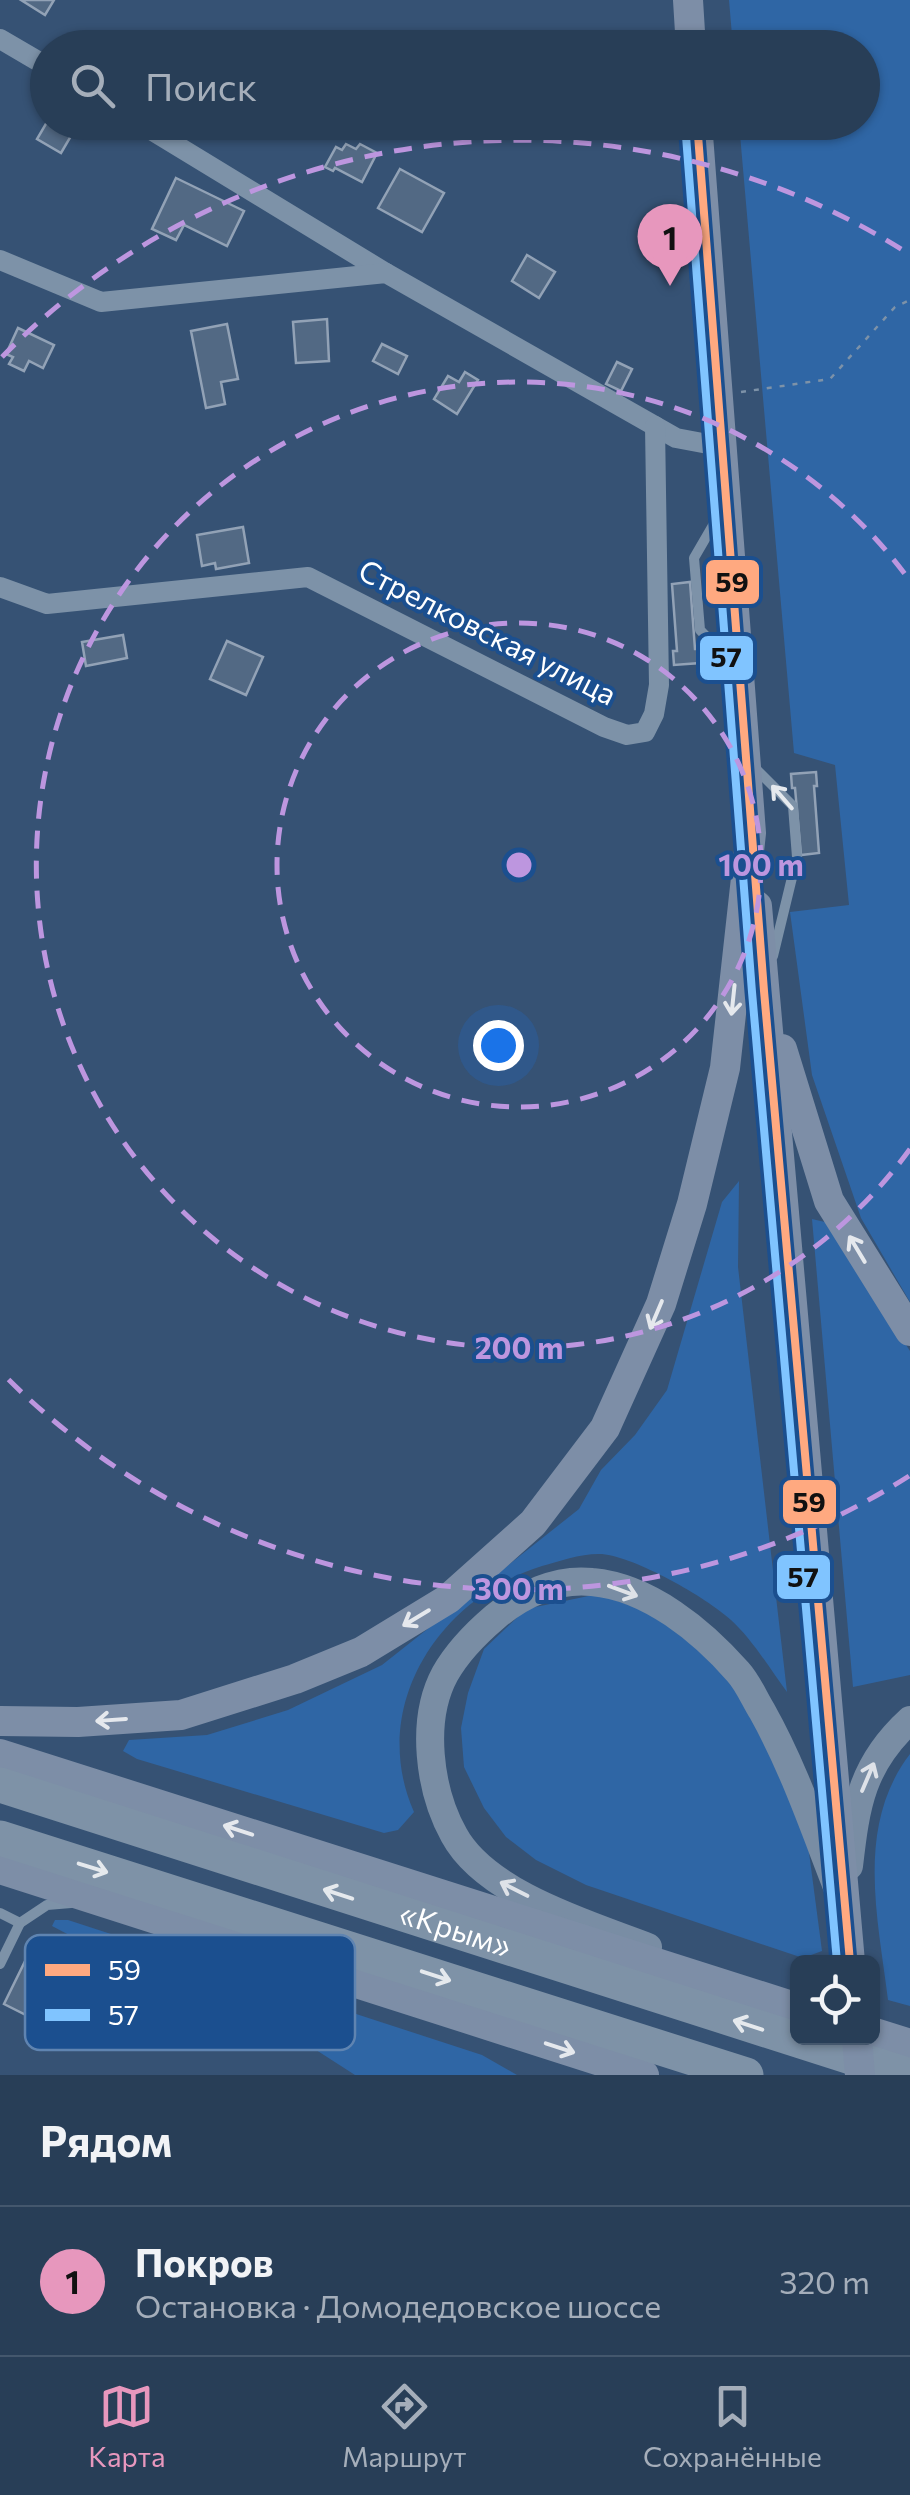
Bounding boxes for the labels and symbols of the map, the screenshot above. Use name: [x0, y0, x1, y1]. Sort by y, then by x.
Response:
pin: 1: [638, 204, 702, 286]
street label: Стрелковская улица: [353, 550, 623, 712]
line badge: 59: [704, 558, 761, 606]
text: 59: [715, 564, 749, 598]
line badge: 57: [698, 634, 755, 682]
text: 57: [710, 639, 742, 673]
one-way arrow: [771, 785, 794, 810]
text: 100 m: [718, 845, 804, 882]
centre of rings: [501, 847, 537, 883]
one-way arrow: [723, 983, 742, 1015]
your location: [473, 1020, 524, 1071]
one-way arrow: [847, 1235, 867, 1264]
one-way arrow: [646, 1299, 664, 1330]
text: 200 m: [475, 1328, 563, 1365]
line badge: 59: [781, 1478, 838, 1526]
text: 59: [792, 1484, 826, 1518]
line badge: 57: [775, 1553, 832, 1601]
text: 57: [787, 1559, 819, 1593]
text: 300 m: [474, 1569, 564, 1606]
one-way arrow: [607, 1583, 638, 1601]
one-way arrow: [402, 1608, 431, 1628]
one-way arrow: [96, 1710, 128, 1729]
one-way arrow: [860, 1763, 878, 1793]
one-way arrow: [222, 1820, 254, 1838]
one-way arrow: [77, 1860, 108, 1878]
one-way arrow: [499, 1879, 529, 1898]
one-way arrow: [323, 1883, 355, 1901]
street label: «Крым»: [396, 1893, 516, 1963]
legend: [25, 1935, 355, 2050]
text: 59: [108, 1952, 141, 1986]
one-way arrow: [420, 1968, 452, 1986]
text: 57: [108, 1997, 139, 2031]
one-way arrow: [732, 2014, 764, 2032]
one-way arrow: [543, 2040, 575, 2058]

